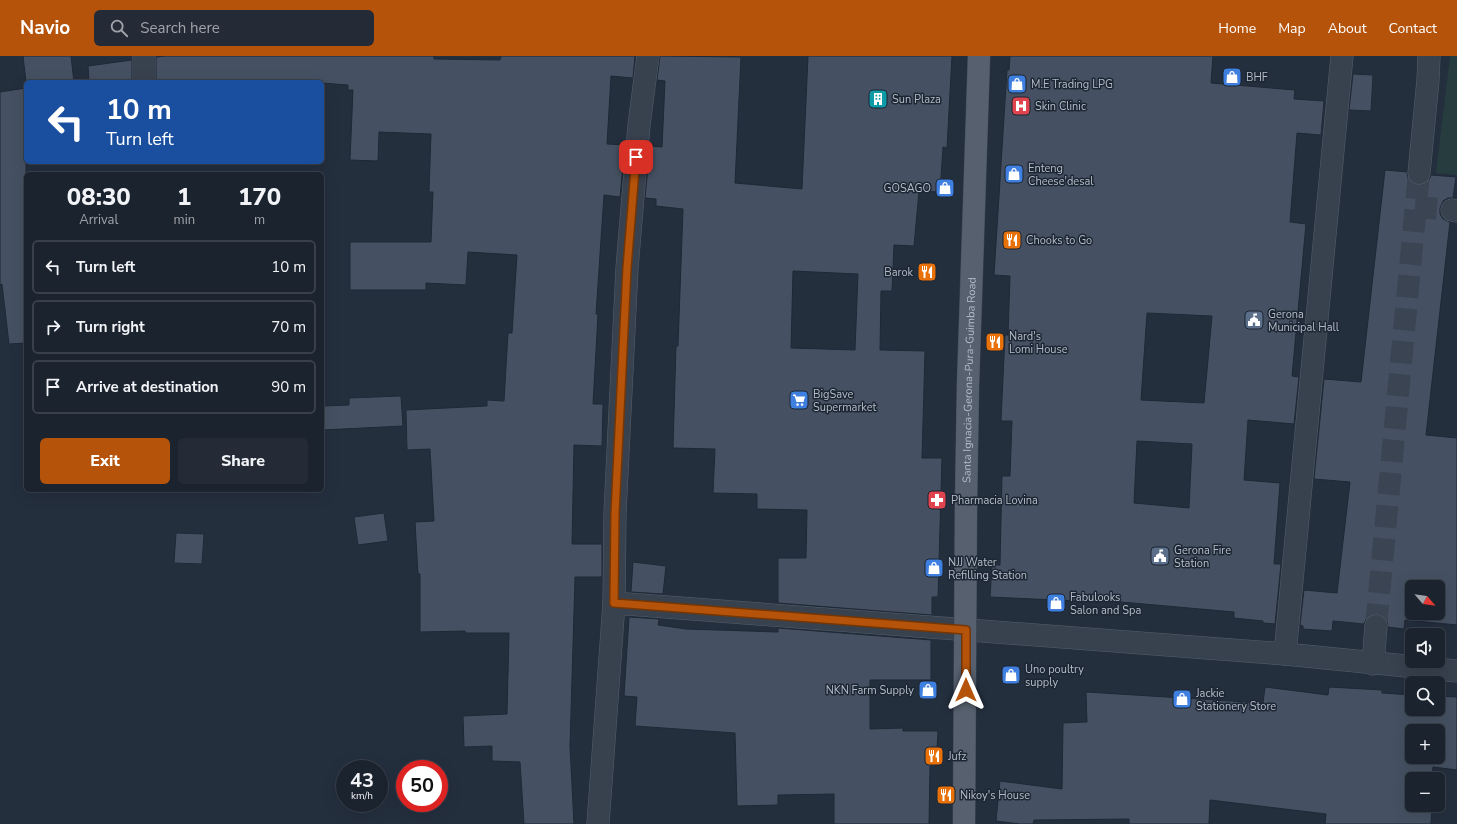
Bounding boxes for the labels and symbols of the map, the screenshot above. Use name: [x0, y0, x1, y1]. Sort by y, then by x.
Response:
shop icon: BHF: [1221, 66, 1243, 88]
place label: BHF: [1246, 70, 1268, 85]
shop icon: M.E Trading LPG: [1006, 73, 1028, 95]
place label: M.E Trading LPG: [1031, 77, 1113, 92]
building icon: Sun Plaza: [867, 88, 889, 110]
place label: Sun Plaza: [892, 92, 941, 107]
hospital icon: Skin Clinic: [1010, 95, 1032, 117]
place label: Skin Clinic: [1035, 99, 1086, 114]
pin: [619, 140, 653, 174]
place label: Enteng Cheese'desal: [1028, 161, 1094, 189]
shop icon: Enteng Cheese'desal: [1003, 163, 1025, 185]
shop icon: GOSAGO: [934, 177, 956, 199]
place label: GOSAGO: [884, 181, 931, 196]
restaurant icon: Chooks to Go: [1001, 229, 1023, 251]
place label: Chooks to Go: [1026, 233, 1092, 248]
restaurant icon: Barok: [916, 261, 938, 283]
place label: Barok: [884, 265, 913, 280]
street label: Santa Ignacia-Gerona-Pura-Guimba Road: [959, 277, 980, 483]
place label: Gerona Municipal Hall: [1268, 307, 1340, 335]
public building icon: Gerona Municipal Hall: [1243, 309, 1265, 331]
place label: Nard's Lomi House: [1009, 329, 1068, 357]
restaurant icon: Nard's Lomi House: [984, 331, 1006, 353]
place label: BigSave Supermarket: [813, 387, 877, 415]
supermarket icon: BigSave Supermarket: [788, 389, 810, 411]
pharmacy icon: Pharmacia Lovina: [926, 489, 948, 511]
place label: Pharmacia Lovina: [951, 493, 1038, 508]
place label: Gerona Fire Station: [1174, 543, 1231, 571]
public building icon: Gerona Fire Station: [1149, 545, 1171, 567]
place label: NJJ Water Refilling Station: [948, 555, 1027, 583]
shop icon: NJJ Water Refilling Station: [923, 557, 945, 579]
north arrow: [1405, 580, 1445, 620]
place label: Fabulooks Salon and Spa: [1070, 590, 1141, 618]
shop icon: Fabulooks Salon and Spa: [1045, 592, 1067, 614]
place label: Uno poultry supply: [1025, 662, 1084, 690]
shop icon: Uno poultry supply: [1000, 664, 1022, 686]
position arrow: [945, 669, 987, 711]
shop icon: NKN Farm Supply: [917, 679, 939, 701]
place label: NKN Farm Supply: [826, 683, 914, 698]
place label: Jackie Stationery Store: [1195, 686, 1276, 714]
shop icon: Jackie Stationery Store: [1171, 688, 1193, 710]
restaurant icon: Jufz: [923, 745, 945, 767]
place label: Jufz: [947, 749, 966, 764]
speed limit sign: 50: [396, 760, 448, 812]
restaurant icon: Nikoy's House: [935, 784, 957, 806]
place label: Nikoy's House: [960, 788, 1030, 803]

